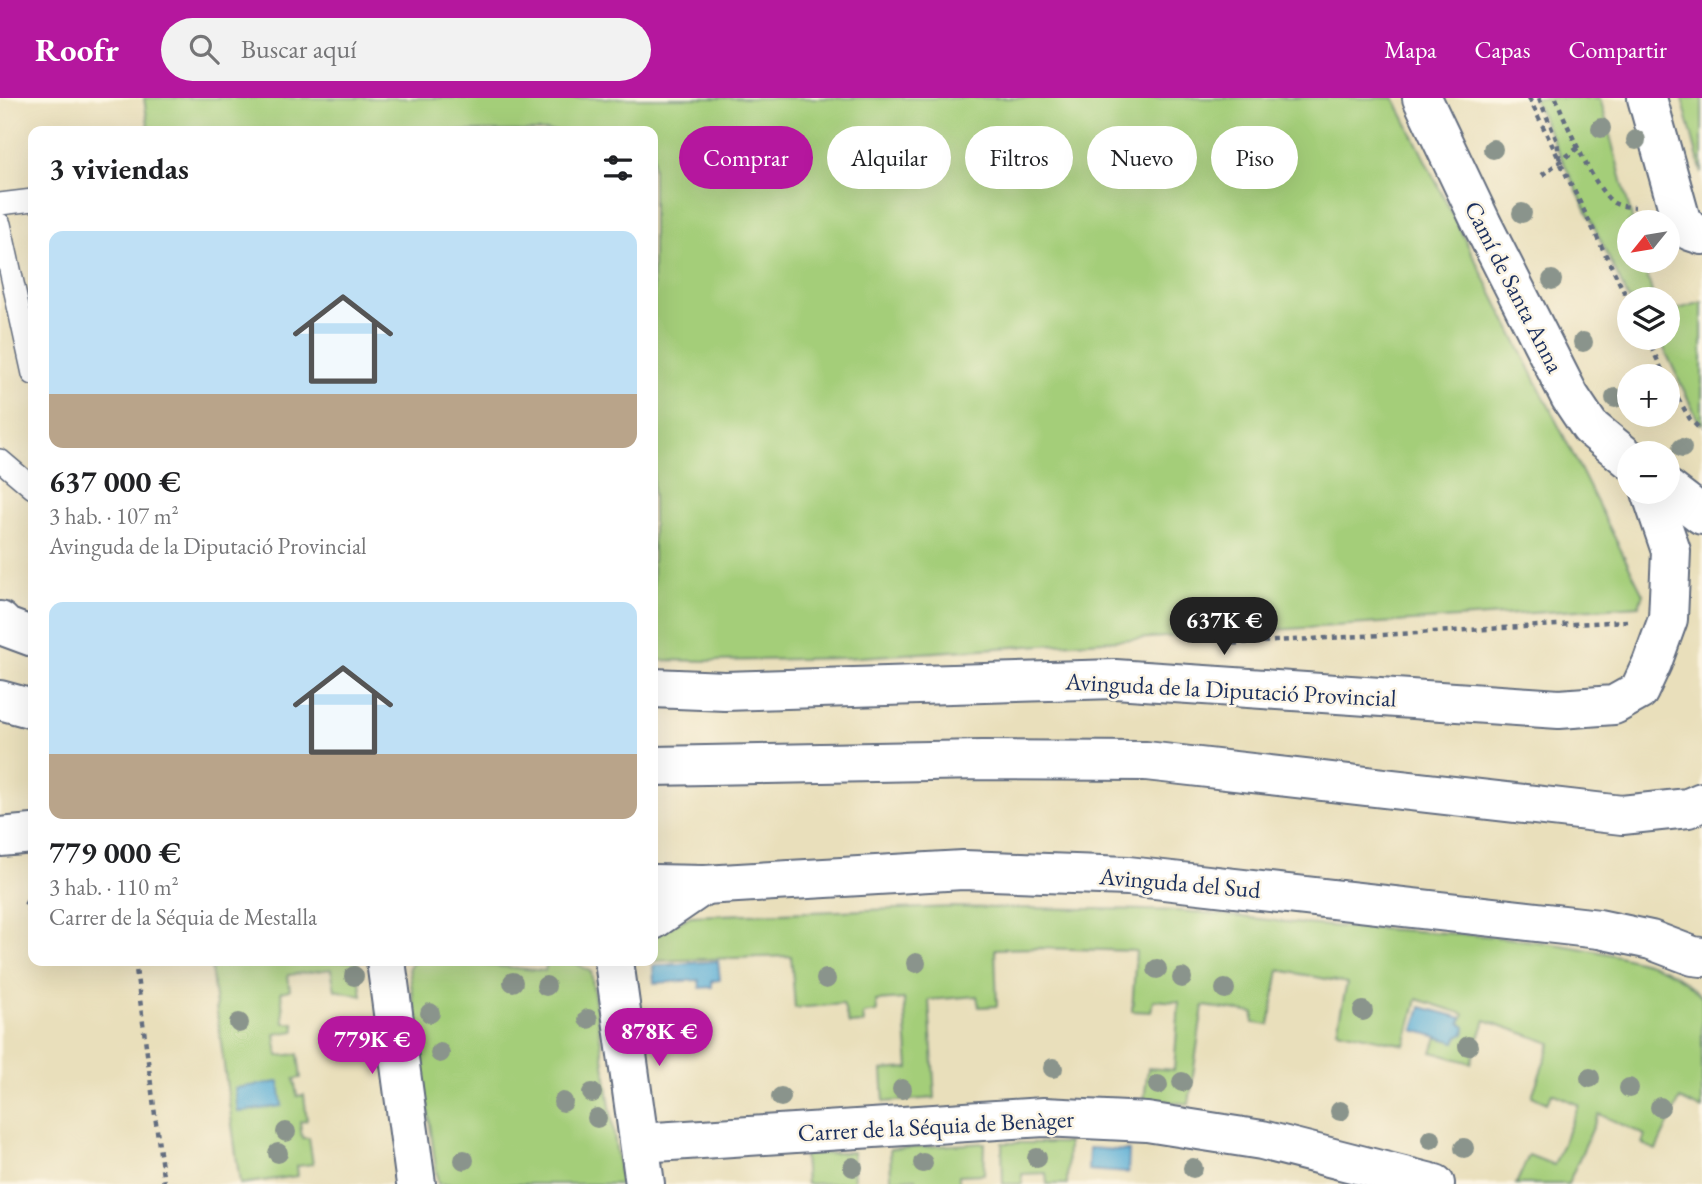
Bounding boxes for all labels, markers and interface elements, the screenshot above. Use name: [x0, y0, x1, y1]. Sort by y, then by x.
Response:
search box: [161, 18, 651, 81]
text: Roofr: [35, 28, 119, 71]
icon: search: [185, 30, 223, 68]
text: Buscar aquí: [241, 32, 357, 66]
text: Mapa: [1384, 34, 1436, 65]
text: Capas: [1474, 34, 1530, 65]
text: Compartir: [1568, 34, 1667, 65]
chip: Comprar: [679, 126, 813, 189]
chip: Alquilar: [827, 126, 951, 189]
chip: Filtros: [965, 126, 1073, 189]
chip: Nuevo: [1087, 126, 1197, 189]
chip: Piso: [1211, 126, 1298, 189]
text: 3 viviendas: [49, 149, 189, 188]
icon: filters: [599, 149, 637, 187]
street label: Camí de Santa Anna: [1458, 195, 1571, 378]
north arrow: [1617, 210, 1680, 273]
map controls: [1617, 210, 1680, 504]
icon: home: [280, 276, 406, 402]
button: layers: [1617, 287, 1680, 350]
button: +: [1617, 364, 1680, 427]
button: −: [1617, 441, 1680, 504]
text: 637 000 €: [49, 462, 181, 501]
text: 3 hab. · 107 m²: [49, 501, 179, 531]
text: Avinguda de la Diputació Provincial: [49, 531, 367, 561]
pin: 637K €: [1167, 598, 1281, 657]
text: 637K €: [1186, 605, 1262, 635]
icon: home: [280, 647, 406, 773]
street label: Avinguda de la Diputació Provincial: [1064, 665, 1398, 714]
text: 779 000 €: [49, 833, 181, 872]
street label: Avinguda del Sud: [1097, 860, 1263, 905]
text: 3 hab. · 110 m²: [49, 872, 179, 902]
text: Carrer de la Séquia de Mestalla: [49, 902, 317, 932]
pin: 878K €: [602, 1009, 716, 1068]
pin: 779K €: [315, 1016, 429, 1076]
text: 878K €: [621, 1016, 697, 1046]
text: 779K €: [334, 1024, 410, 1054]
street label: Carrer de la Séquia de Benàger: [797, 1103, 1075, 1148]

